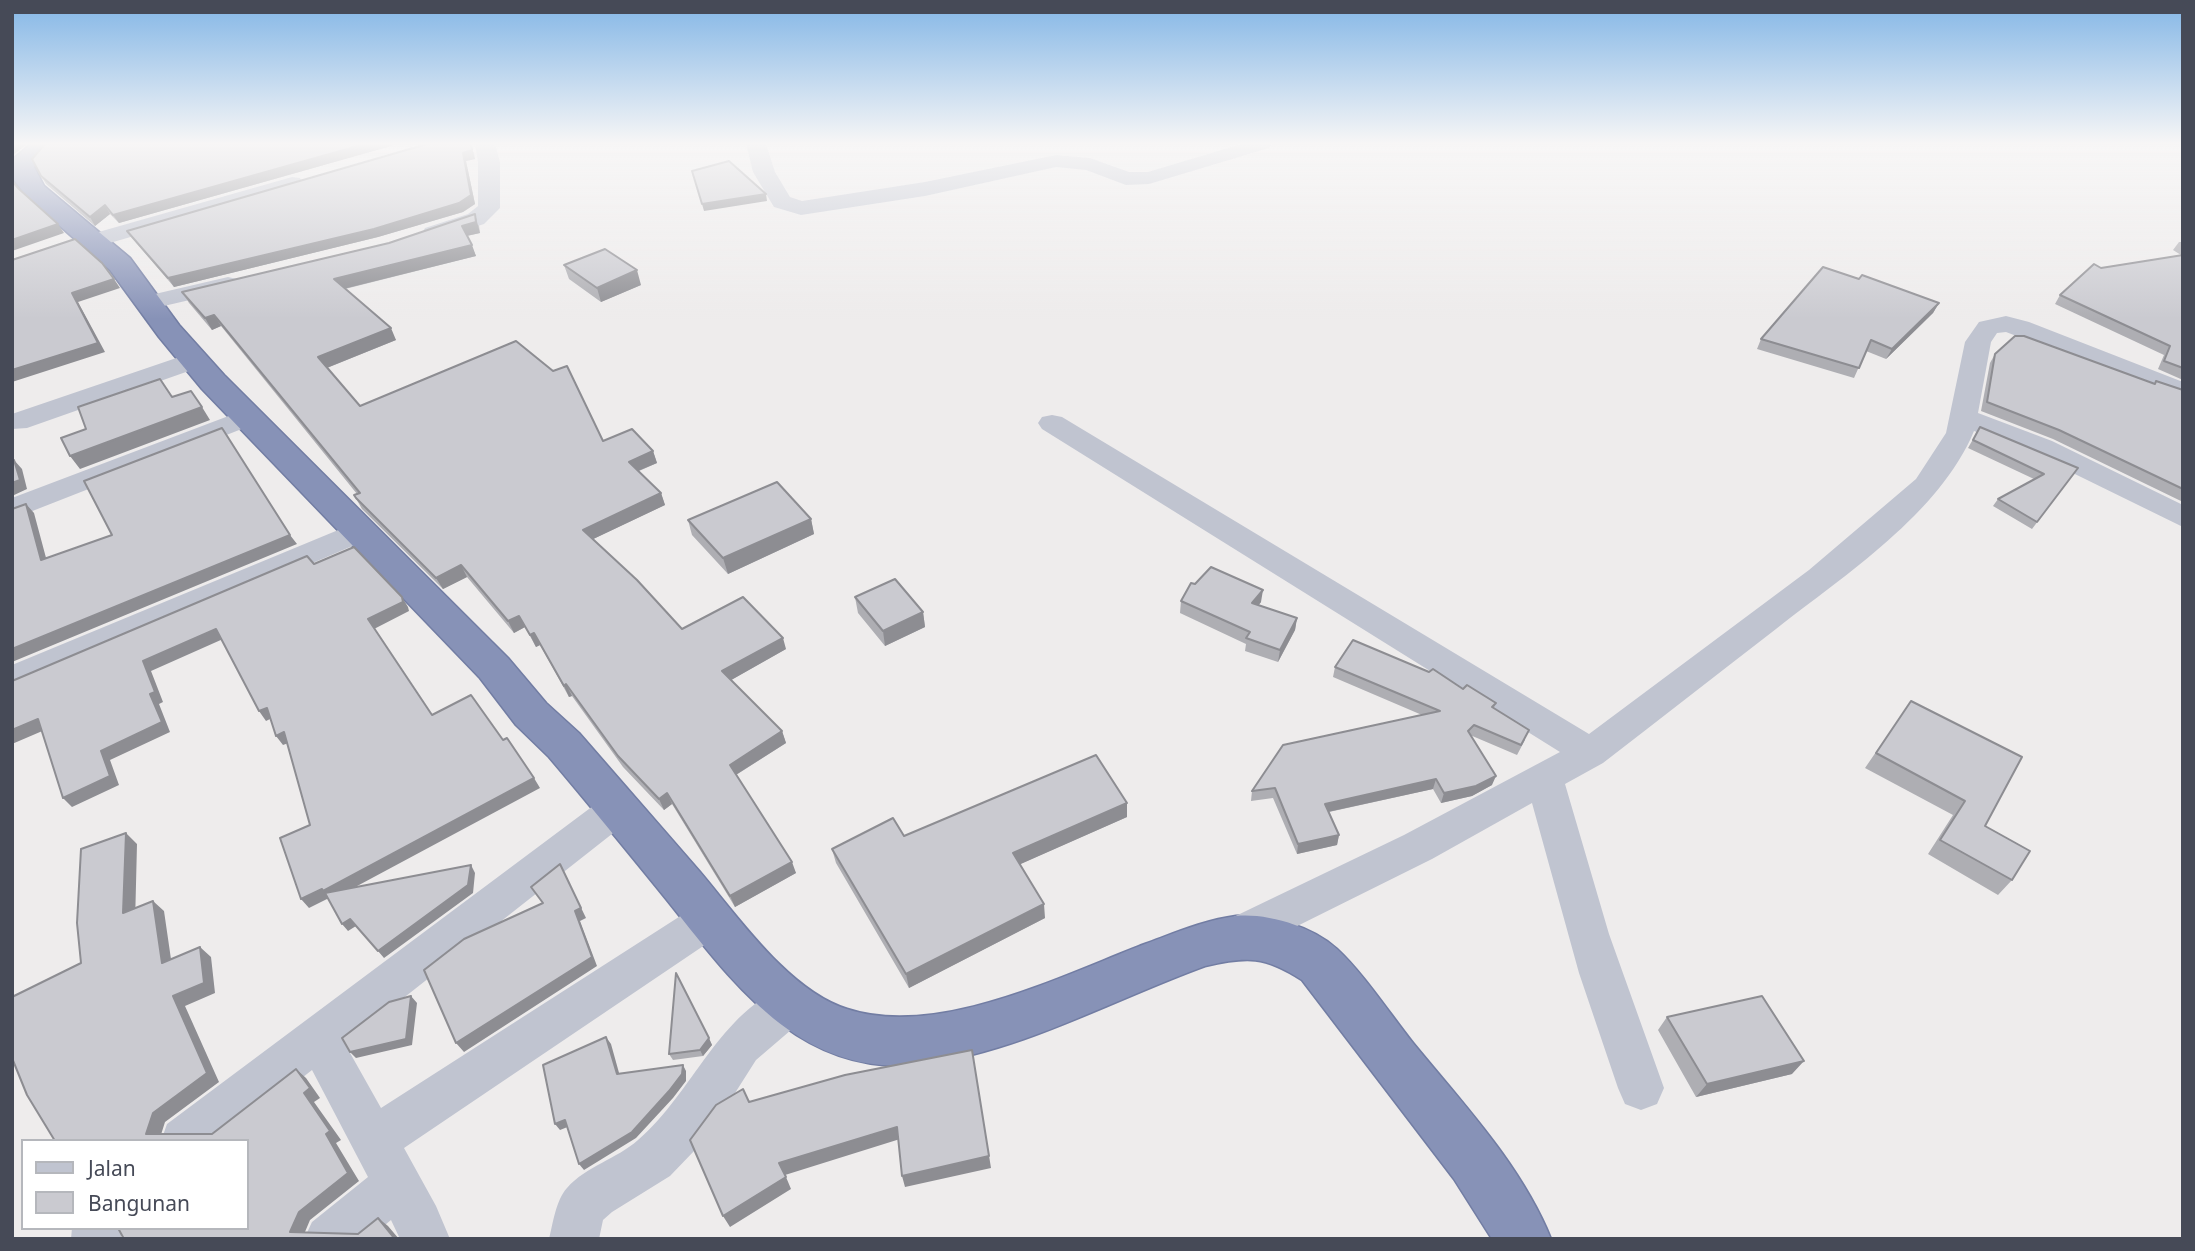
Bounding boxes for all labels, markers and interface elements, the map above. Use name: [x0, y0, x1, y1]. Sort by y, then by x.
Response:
legend: [21, 1139, 248, 1230]
text: Jalan: [88, 1154, 136, 1182]
text: Bangunan: [88, 1189, 190, 1217]

